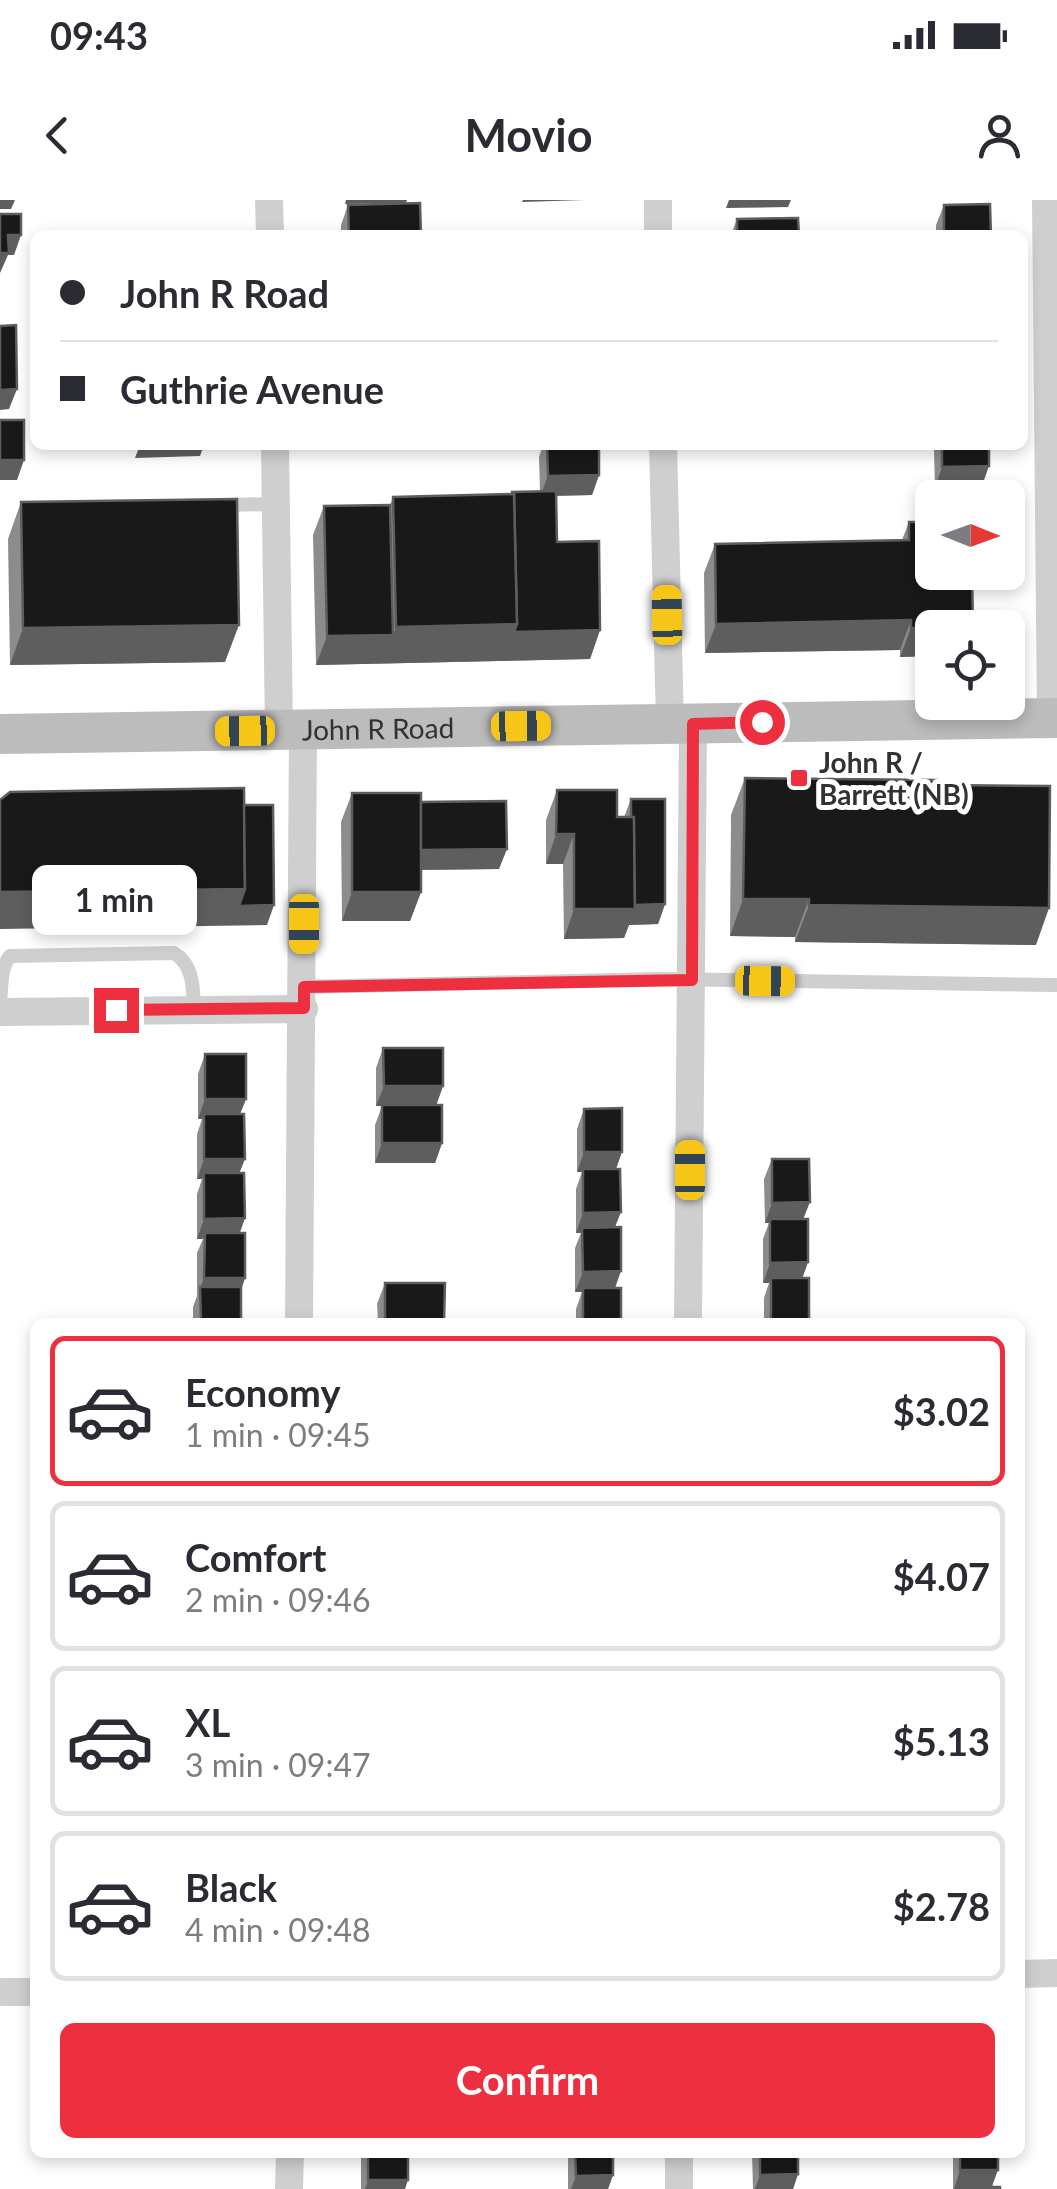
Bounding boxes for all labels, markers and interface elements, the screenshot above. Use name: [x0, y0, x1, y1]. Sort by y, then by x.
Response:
text: 09:43: [50, 12, 148, 58]
icon: back: [30, 108, 85, 163]
text: Movio: [464, 108, 593, 162]
icon: person: [972, 108, 1027, 163]
text: John R Road: [120, 270, 329, 316]
text: Guthrie Avenue: [120, 366, 384, 412]
north arrow: [915, 480, 1025, 590]
map controls: [915, 480, 1025, 720]
car: [651, 585, 683, 645]
button: locate: [915, 610, 1025, 720]
route start: [740, 700, 785, 745]
street label: John R Road: [301, 710, 454, 746]
car: [491, 710, 551, 742]
car: [215, 715, 275, 747]
place label: John R / Barrett (NB): [819, 745, 969, 811]
marker: John R / Barrett (NB): [788, 767, 810, 789]
callout: 1 min: [34, 865, 198, 935]
text: 1 min: [75, 880, 154, 919]
car: [289, 894, 319, 954]
car: [735, 965, 795, 997]
route end: [94, 988, 139, 1033]
car: [675, 1140, 705, 1200]
icon: car: [65, 1366, 155, 1456]
text: Economy: [185, 1369, 340, 1415]
text: $3.02: [893, 1388, 990, 1434]
text: 1 min · 09:45: [185, 1415, 371, 1454]
icon: car: [65, 1531, 155, 1621]
text: Comfort: [185, 1534, 326, 1580]
text: $4.07: [893, 1553, 990, 1599]
text: 2 min · 09:46: [185, 1580, 371, 1619]
icon: car: [65, 1696, 155, 1786]
text: XL: [185, 1699, 230, 1745]
text: $5.13: [893, 1718, 990, 1764]
text: 3 min · 09:47: [185, 1745, 371, 1784]
icon: car: [65, 1861, 155, 1951]
text: Black: [185, 1864, 277, 1910]
text: $2.78: [893, 1883, 990, 1929]
text: 4 min · 09:48: [185, 1910, 371, 1949]
button: Confirm: [60, 2023, 995, 2138]

